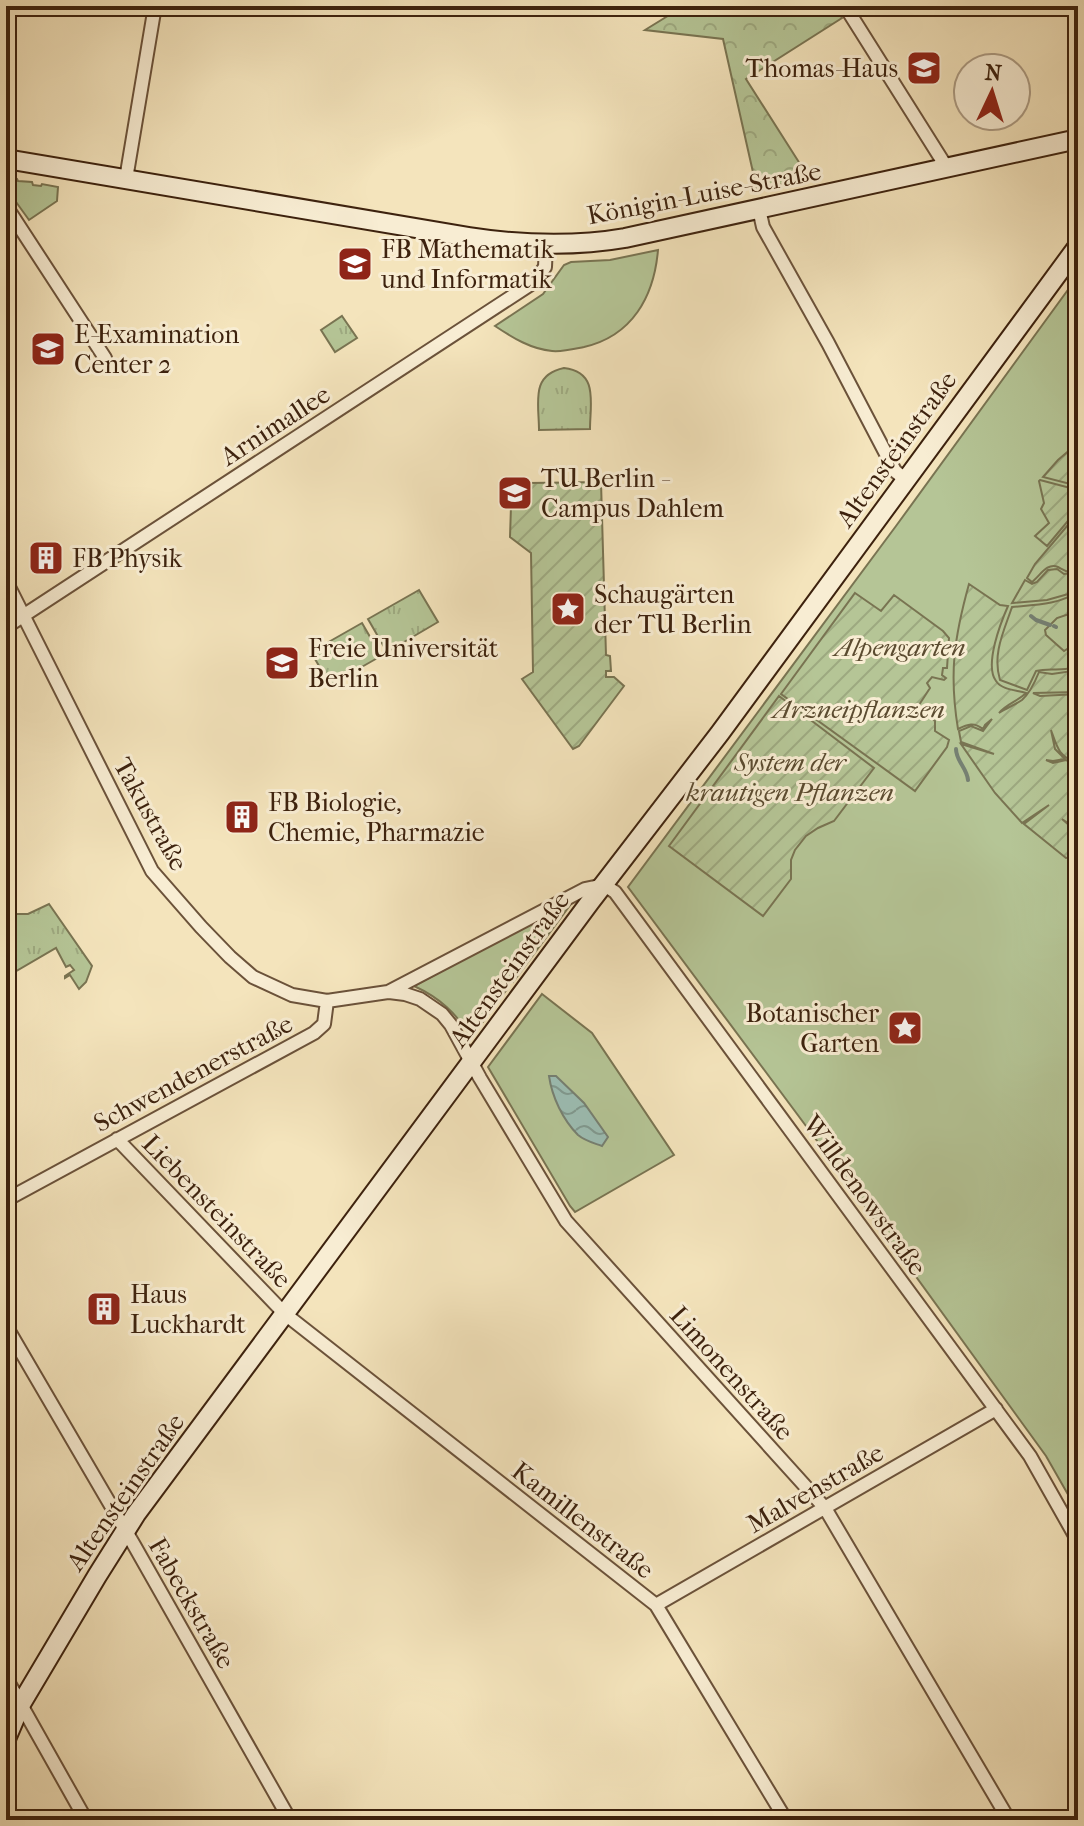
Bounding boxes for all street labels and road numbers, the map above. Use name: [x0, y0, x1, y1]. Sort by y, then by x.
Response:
street label: Königin-Luise-Straße: [584, 156, 824, 231]
street label: Altensteinstraße: [829, 365, 963, 534]
street label: Arnimallee: [214, 379, 336, 473]
street label: Takustraße: [107, 752, 194, 876]
street label: Altensteinstraße: [442, 885, 576, 1054]
street label: Schwendenerstraße: [89, 1008, 298, 1139]
street label: Willdenowstraße: [796, 1108, 933, 1282]
street label: Liebensteinstraße: [136, 1128, 298, 1295]
street label: Limonenstraße: [663, 1300, 800, 1447]
street label: Altensteinstraße: [59, 1408, 191, 1578]
street label: Malvenstraße: [742, 1437, 889, 1540]
street label: Kamillenstraße: [505, 1455, 660, 1586]
street label: Fabeckstraße: [142, 1532, 242, 1674]

